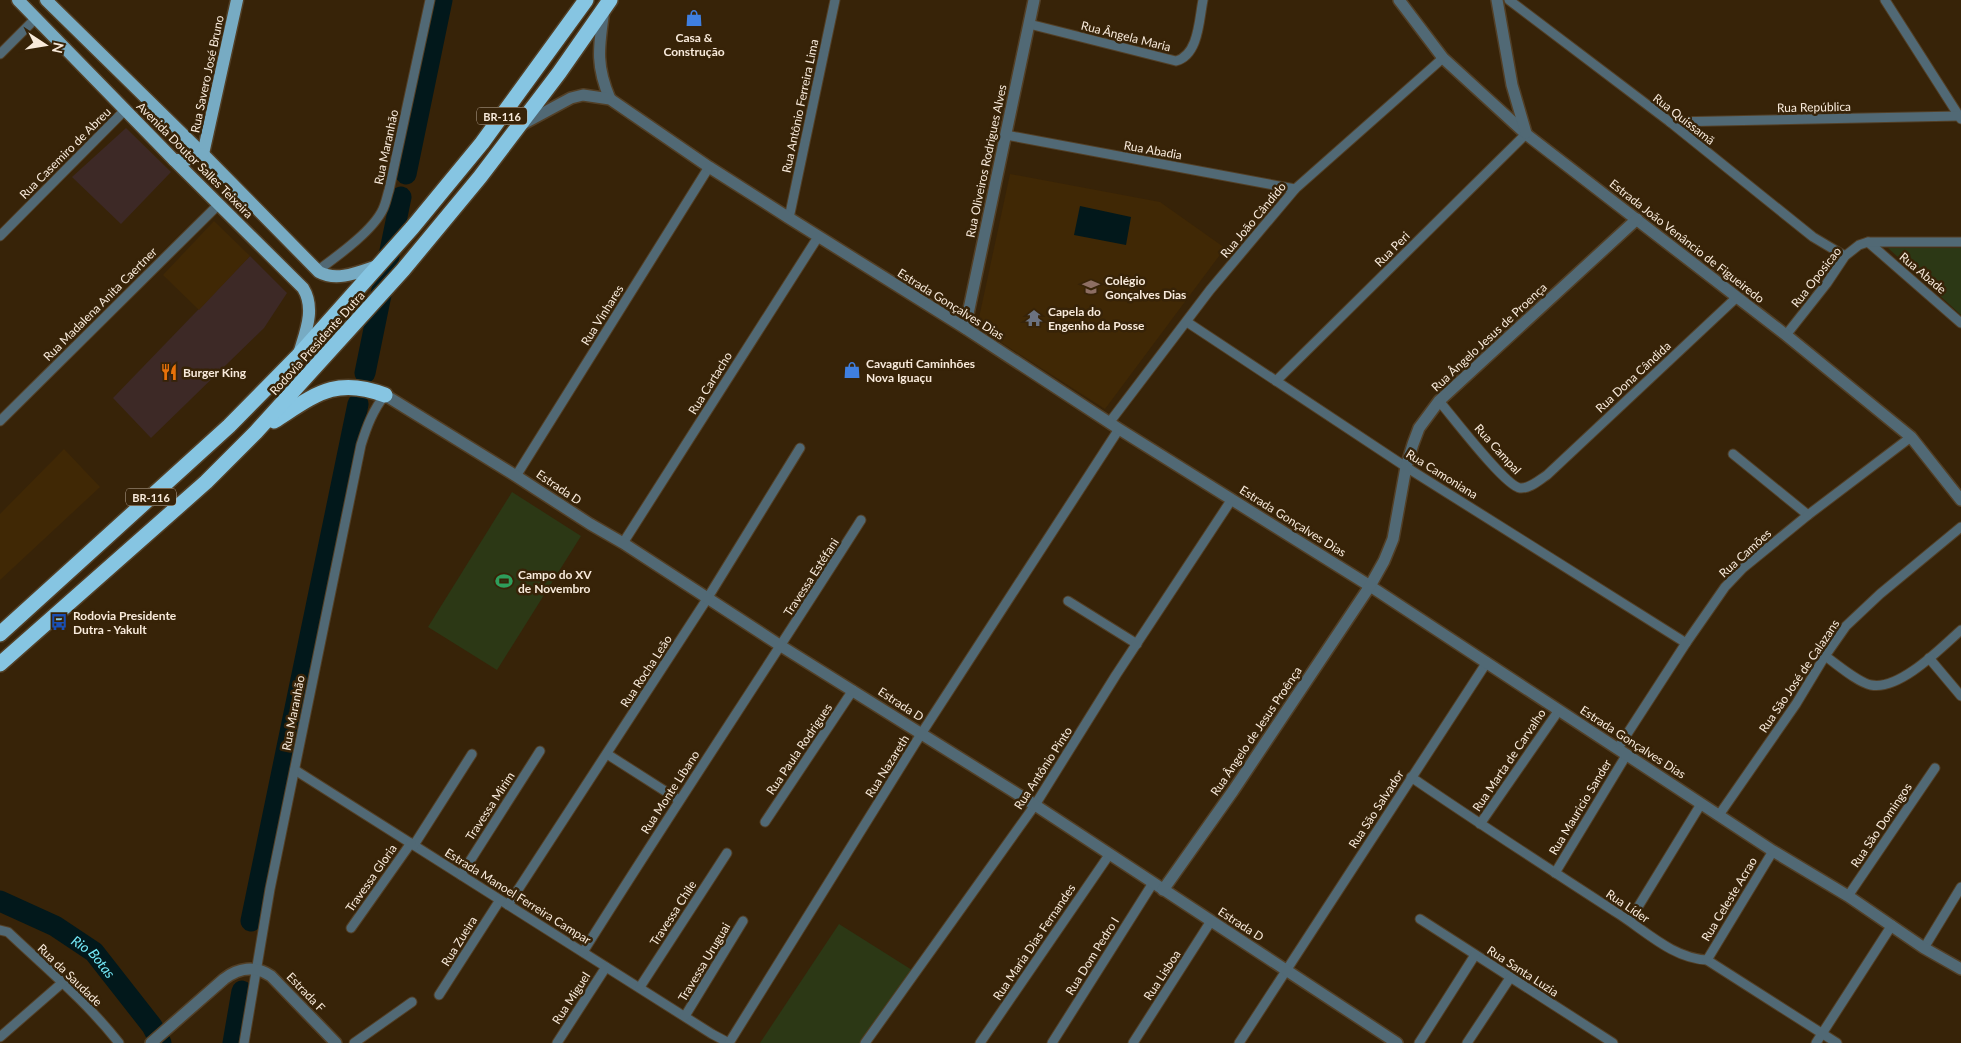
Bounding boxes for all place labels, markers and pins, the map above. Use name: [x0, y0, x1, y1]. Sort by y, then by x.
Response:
shop icon: Casa & Construção: [684, 8, 704, 28]
place label: Casa & Construção: [663, 30, 725, 59]
place label: Colégio Gonçalves Dias: [1105, 273, 1186, 302]
school or university icon: Colégio Gonçalves Dias: [1081, 277, 1101, 297]
place label: Capela do Engenho da Posse: [1048, 304, 1145, 333]
temple icon: Capela do Engenho da Posse: [1024, 308, 1044, 328]
place label: Cavaguti Caminhões Nova Iguaçu: [866, 356, 975, 385]
shop icon: Cavaguti Caminhões Nova Iguaçu: [842, 360, 862, 380]
restaurant icon: Burger King: [159, 362, 179, 382]
place label: Burger King: [183, 365, 247, 380]
place label: Campo do XV de Novembro: [518, 567, 592, 596]
sports icon: Campo do XV de Novembro: [494, 571, 514, 591]
place label: Rodovia Presidente Dutra - Yakult: [73, 608, 177, 637]
bus stop icon: Rodovia Presidente Dutra - Yakult: [49, 612, 69, 632]

